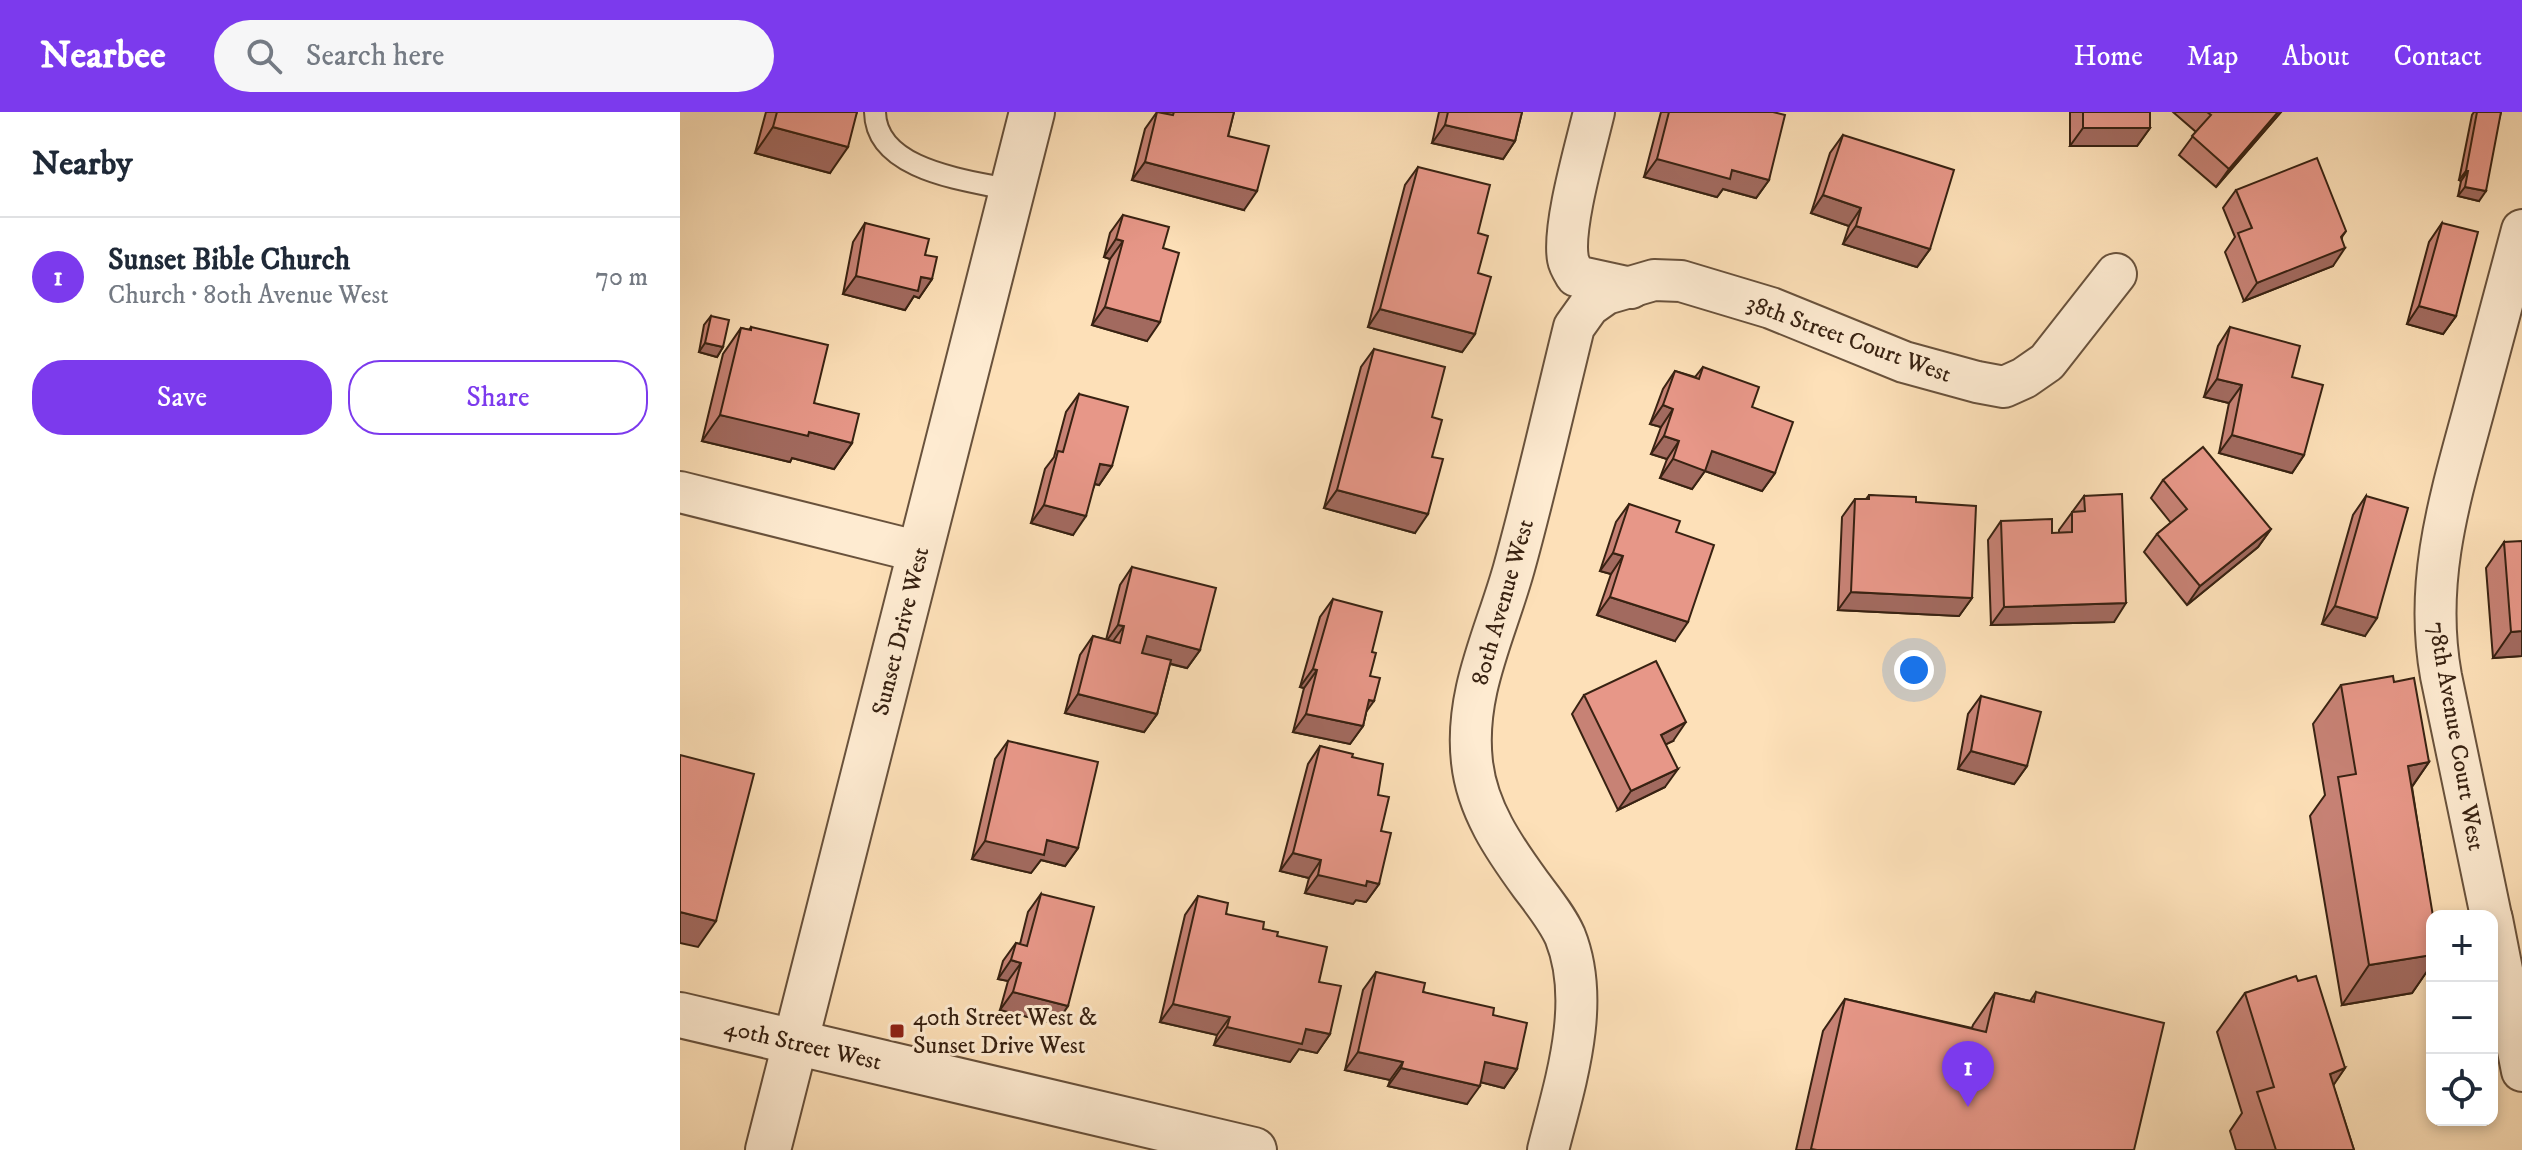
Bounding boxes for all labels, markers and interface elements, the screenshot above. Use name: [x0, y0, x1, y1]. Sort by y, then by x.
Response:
search box: [214, 20, 774, 92]
text: Nearbee: [40, 32, 166, 80]
icon: search: [242, 34, 286, 78]
text: Search here: [306, 38, 444, 75]
text: Home: [2074, 39, 2143, 74]
text: Map: [2187, 39, 2238, 74]
text: About: [2282, 39, 2349, 74]
text: Contact: [2393, 39, 2482, 74]
text: Nearby: [32, 143, 133, 185]
text: Sunset Bible Church: [108, 242, 350, 279]
text: 1: [53, 261, 63, 294]
text: 70 m: [595, 261, 648, 294]
text: Church · 80th Avenue West: [108, 279, 389, 312]
street label: 38th Street Court West: [1742, 288, 1955, 390]
button: Save: [32, 360, 332, 435]
button: Share: [348, 360, 648, 435]
street label: 80th Avenue West: [1465, 516, 1541, 689]
street label: Sunset Drive West: [866, 544, 936, 719]
street label: 78th Avenue Court West: [2421, 619, 2491, 853]
your location: [1894, 650, 1934, 690]
map controls: [2426, 910, 2498, 1126]
button: +: [2426, 910, 2498, 982]
button: −: [2426, 982, 2498, 1054]
place label: 40th Street West & Sunset Drive West: [913, 1003, 1097, 1061]
street label: 40th Street West: [721, 1012, 885, 1078]
marker: 40th Street West & Sunset Drive West: [888, 1022, 906, 1040]
pin: 1: [1942, 1041, 1994, 1107]
button: locate: [2426, 1054, 2498, 1126]

